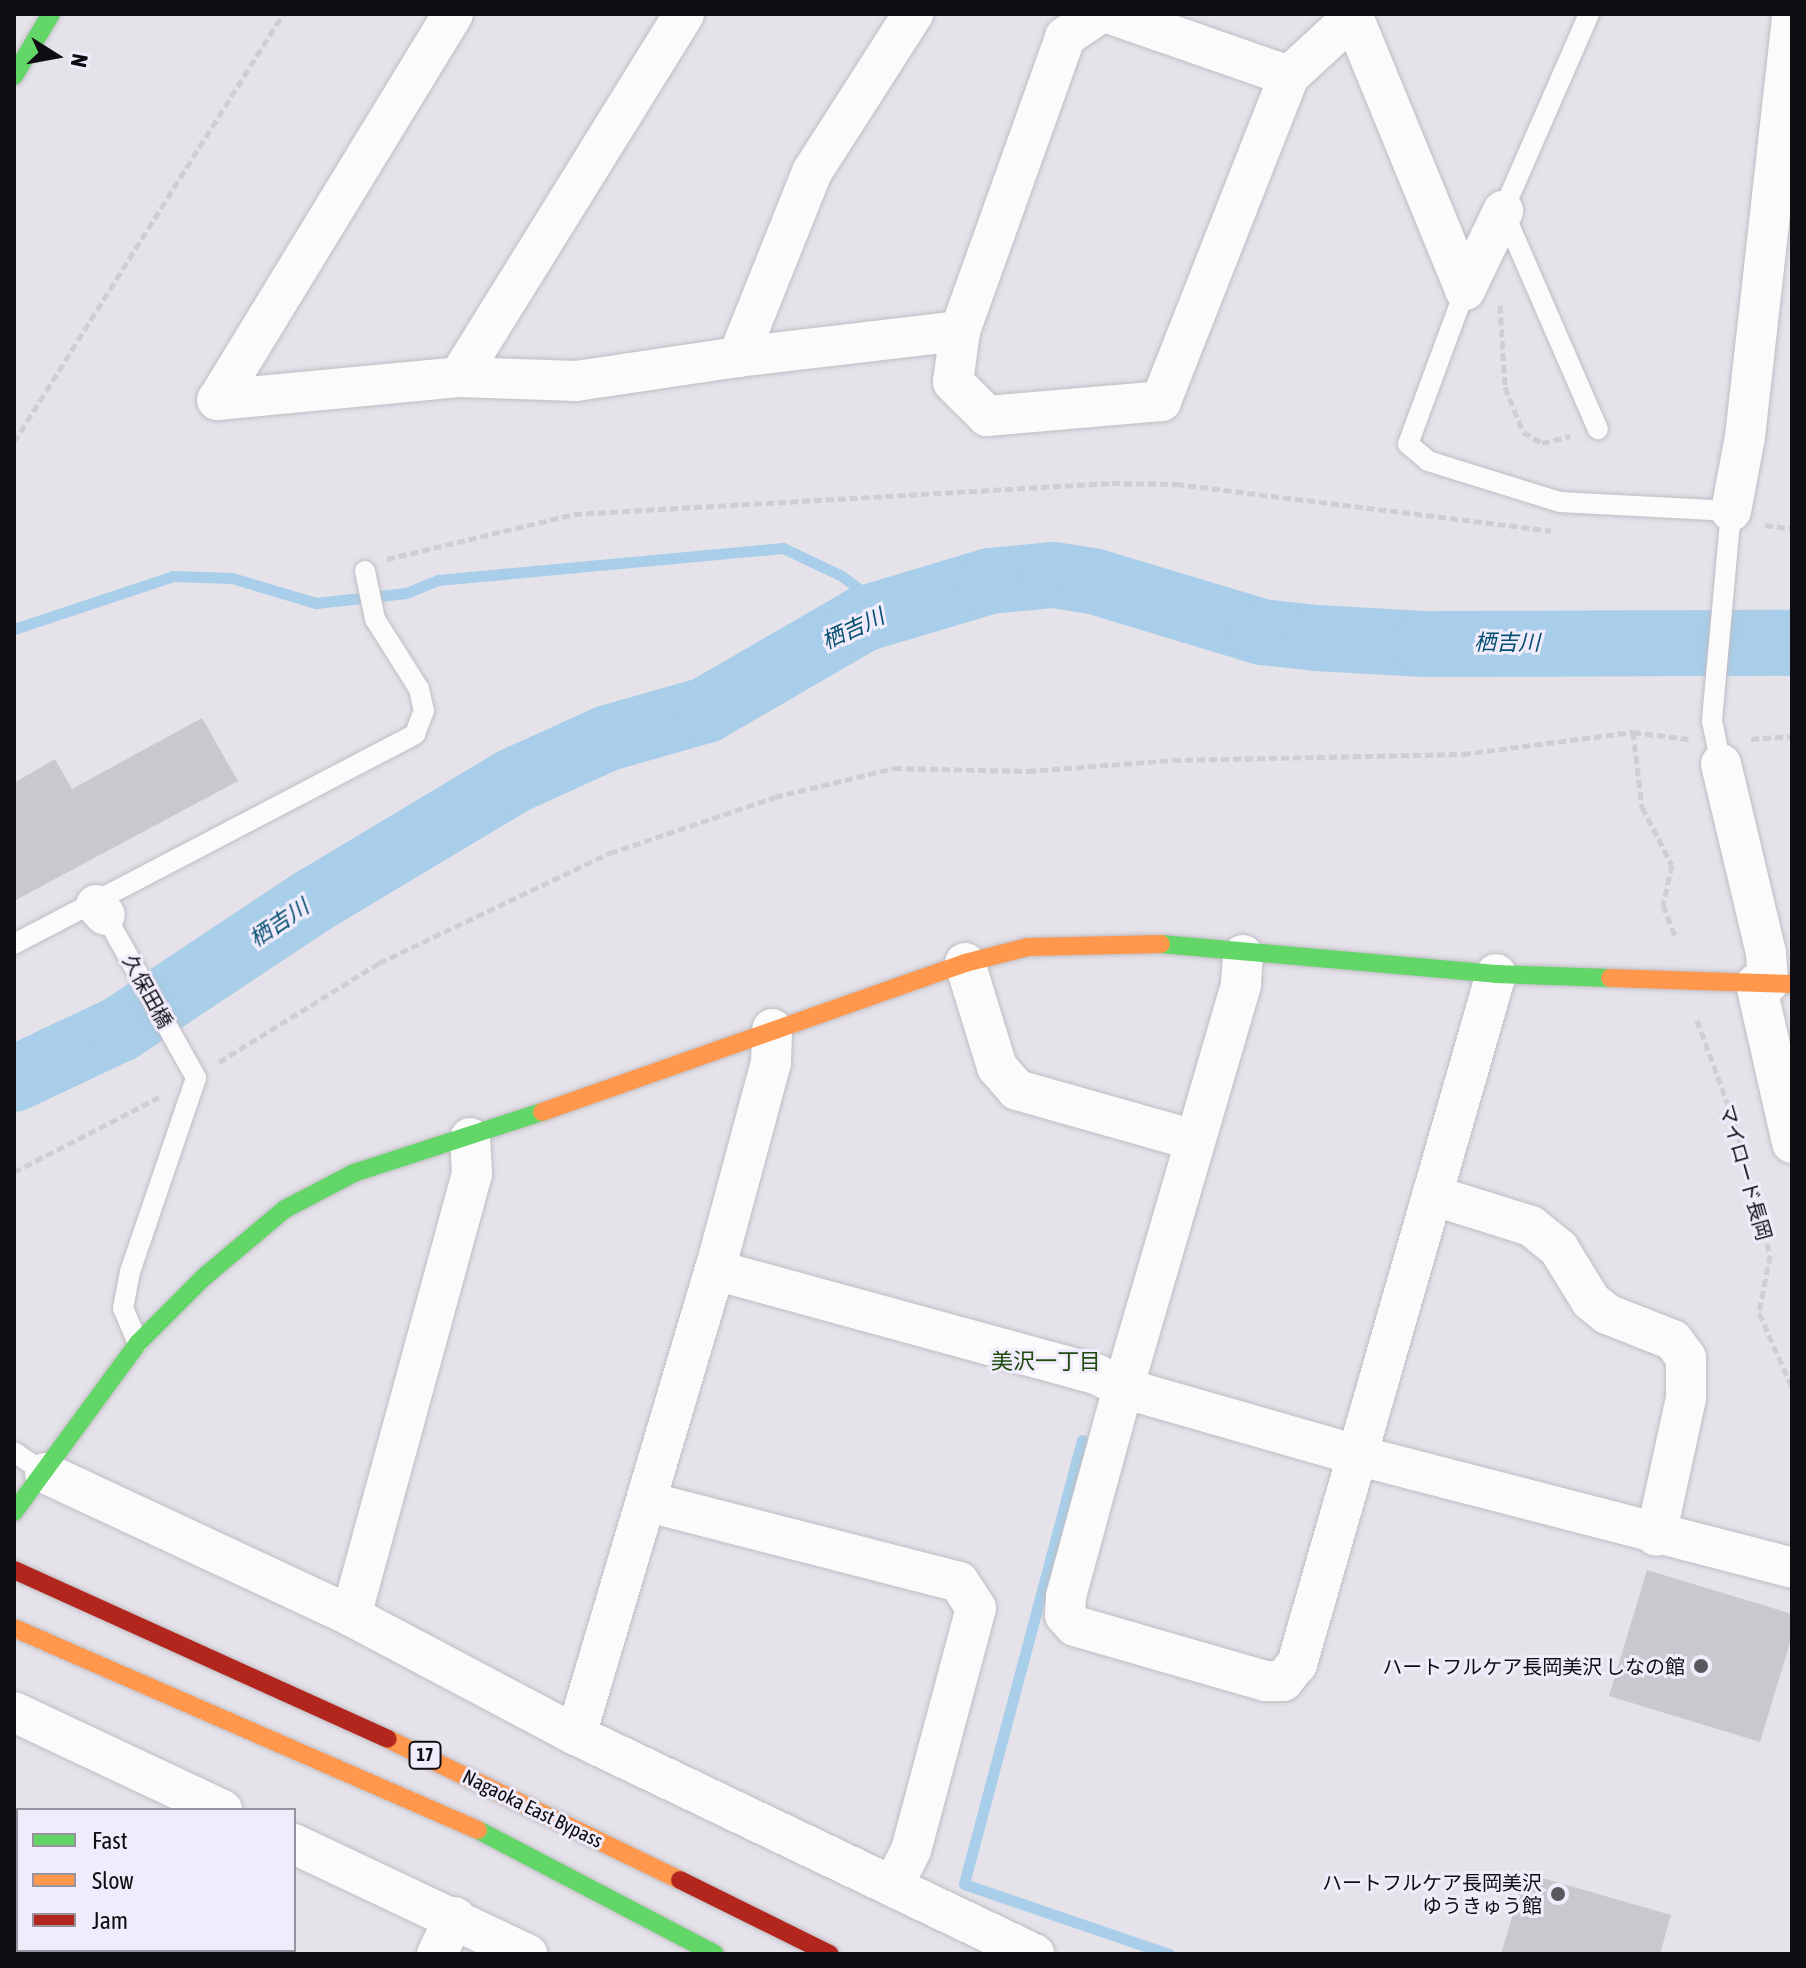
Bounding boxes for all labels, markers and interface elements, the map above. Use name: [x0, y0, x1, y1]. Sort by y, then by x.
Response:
north arrow: [16, 16, 96, 96]
text: N: [66, 52, 94, 69]
water label: 栖吉川: [818, 603, 888, 655]
water label: 栖吉川: [1474, 630, 1540, 656]
water label: 栖吉川: [244, 894, 314, 952]
street label: 久保田橋: [118, 950, 178, 1032]
street label: マイロード長岡: [1715, 1101, 1777, 1243]
district label: 美沢一丁目: [991, 1349, 1101, 1375]
place label: ハートフルケア長岡美沢 しなの館: [1382, 1654, 1685, 1678]
marker: ハートフルケア長岡美沢 しなの館: [1692, 1657, 1710, 1675]
road number: 17: [407, 1741, 443, 1769]
street label: Nagaoka East Bypass: [459, 1764, 607, 1852]
legend: [16, 1808, 296, 1952]
text: Fast: [92, 1827, 128, 1854]
text: Slow: [92, 1867, 134, 1894]
place label: ハートフルケア長岡美沢 ゆうきゅう館: [1322, 1870, 1542, 1917]
marker: ハートフルケア長岡美沢 ゆうきゅう館: [1549, 1885, 1567, 1903]
text: Jam: [92, 1907, 128, 1934]

